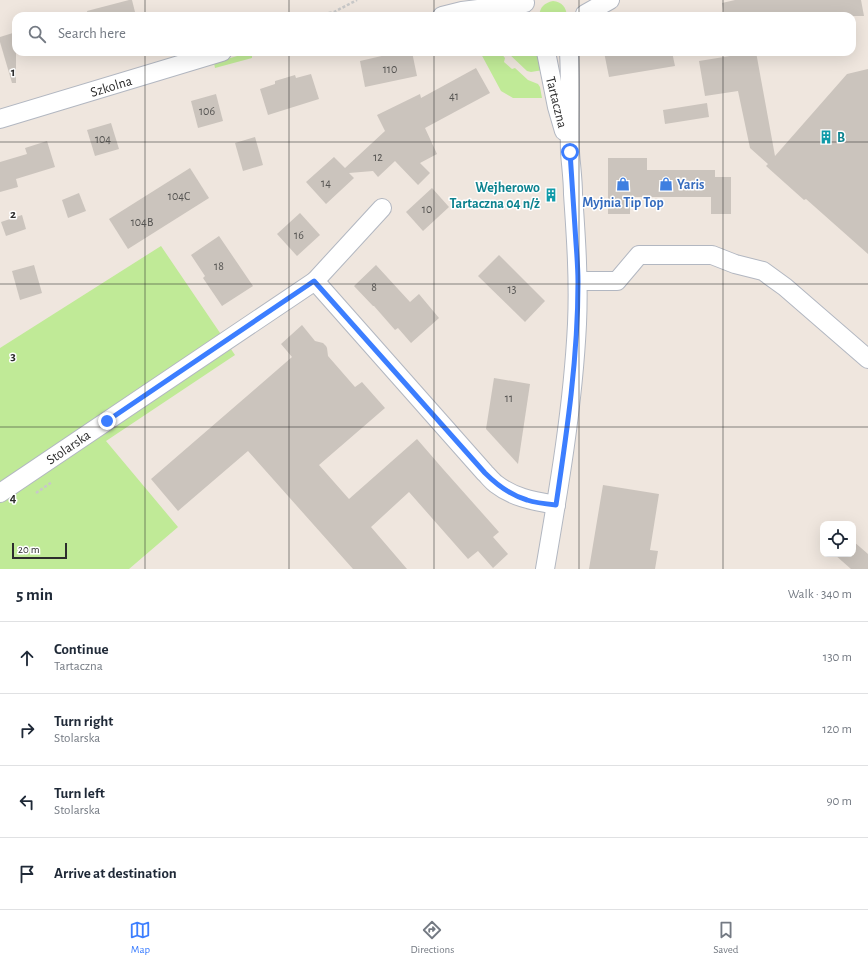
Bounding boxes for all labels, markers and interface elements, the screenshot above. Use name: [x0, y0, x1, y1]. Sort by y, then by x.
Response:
search box: [12, 12, 856, 56]
icon: search: [26, 23, 48, 45]
text: Search here: [58, 26, 126, 41]
house number: 110: [383, 63, 397, 75]
text: 1: [11, 66, 15, 79]
street label: Szkolna: [89, 74, 134, 100]
street label: Tartaczna: [543, 75, 569, 130]
house number: 41: [449, 90, 459, 102]
house number: 106: [199, 105, 215, 117]
building icon: B: [818, 129, 834, 145]
place label: B: [837, 131, 845, 145]
house number: 104: [95, 133, 111, 145]
route start: [561, 143, 579, 161]
house number: 12: [373, 151, 383, 163]
shop icon: Myjnia Tip Top: [615, 176, 631, 192]
shop icon: Yaris: [658, 176, 674, 192]
house number: 14: [321, 177, 331, 189]
place label: Yaris: [677, 178, 704, 192]
place label: Wejherowo Tartaczna 04 n/ż: [449, 181, 540, 211]
building icon: Wejherowo Tartaczna 04 n/ż: [543, 187, 559, 203]
house number: 104C: [168, 190, 190, 202]
place label: Myjnia Tip Top: [582, 196, 664, 210]
house number: 10: [422, 203, 432, 215]
text: 2: [10, 208, 16, 221]
house number: 104B: [131, 216, 153, 228]
house number: 16: [294, 229, 304, 241]
house number: 18: [214, 260, 224, 272]
house number: 8: [371, 281, 377, 293]
house number: 13: [507, 283, 517, 295]
text: 3: [10, 350, 16, 363]
house number: 11: [505, 392, 513, 404]
route end: [98, 412, 116, 430]
street label: Stolarska: [44, 428, 94, 468]
text: 4: [10, 492, 17, 505]
map controls: [820, 521, 856, 557]
button: locate: [820, 521, 856, 557]
scale bar: [12, 541, 67, 560]
text: 20 m: [18, 544, 39, 555]
text: 5 min: [16, 586, 53, 603]
text: Walk · 340 m: [788, 588, 852, 601]
text: Continue: [54, 642, 109, 657]
icon: ahead: [16, 647, 38, 669]
text: 130 m: [823, 651, 852, 664]
text: Tartaczna: [54, 660, 103, 673]
text: Turn right: [54, 714, 113, 729]
icon: right: [16, 719, 38, 741]
text: 120 m: [822, 723, 852, 736]
text: Stolarska: [54, 732, 100, 745]
text: Turn left: [54, 786, 105, 801]
icon: left: [16, 791, 38, 813]
text: 90 m: [826, 795, 852, 808]
text: Stolarska: [54, 804, 100, 817]
icon: arrive: [16, 863, 38, 885]
text: Arrive at destination: [54, 866, 177, 881]
tab: Map: [129, 919, 151, 956]
tab: Directions: [410, 919, 454, 956]
tab: Saved: [713, 919, 738, 956]

